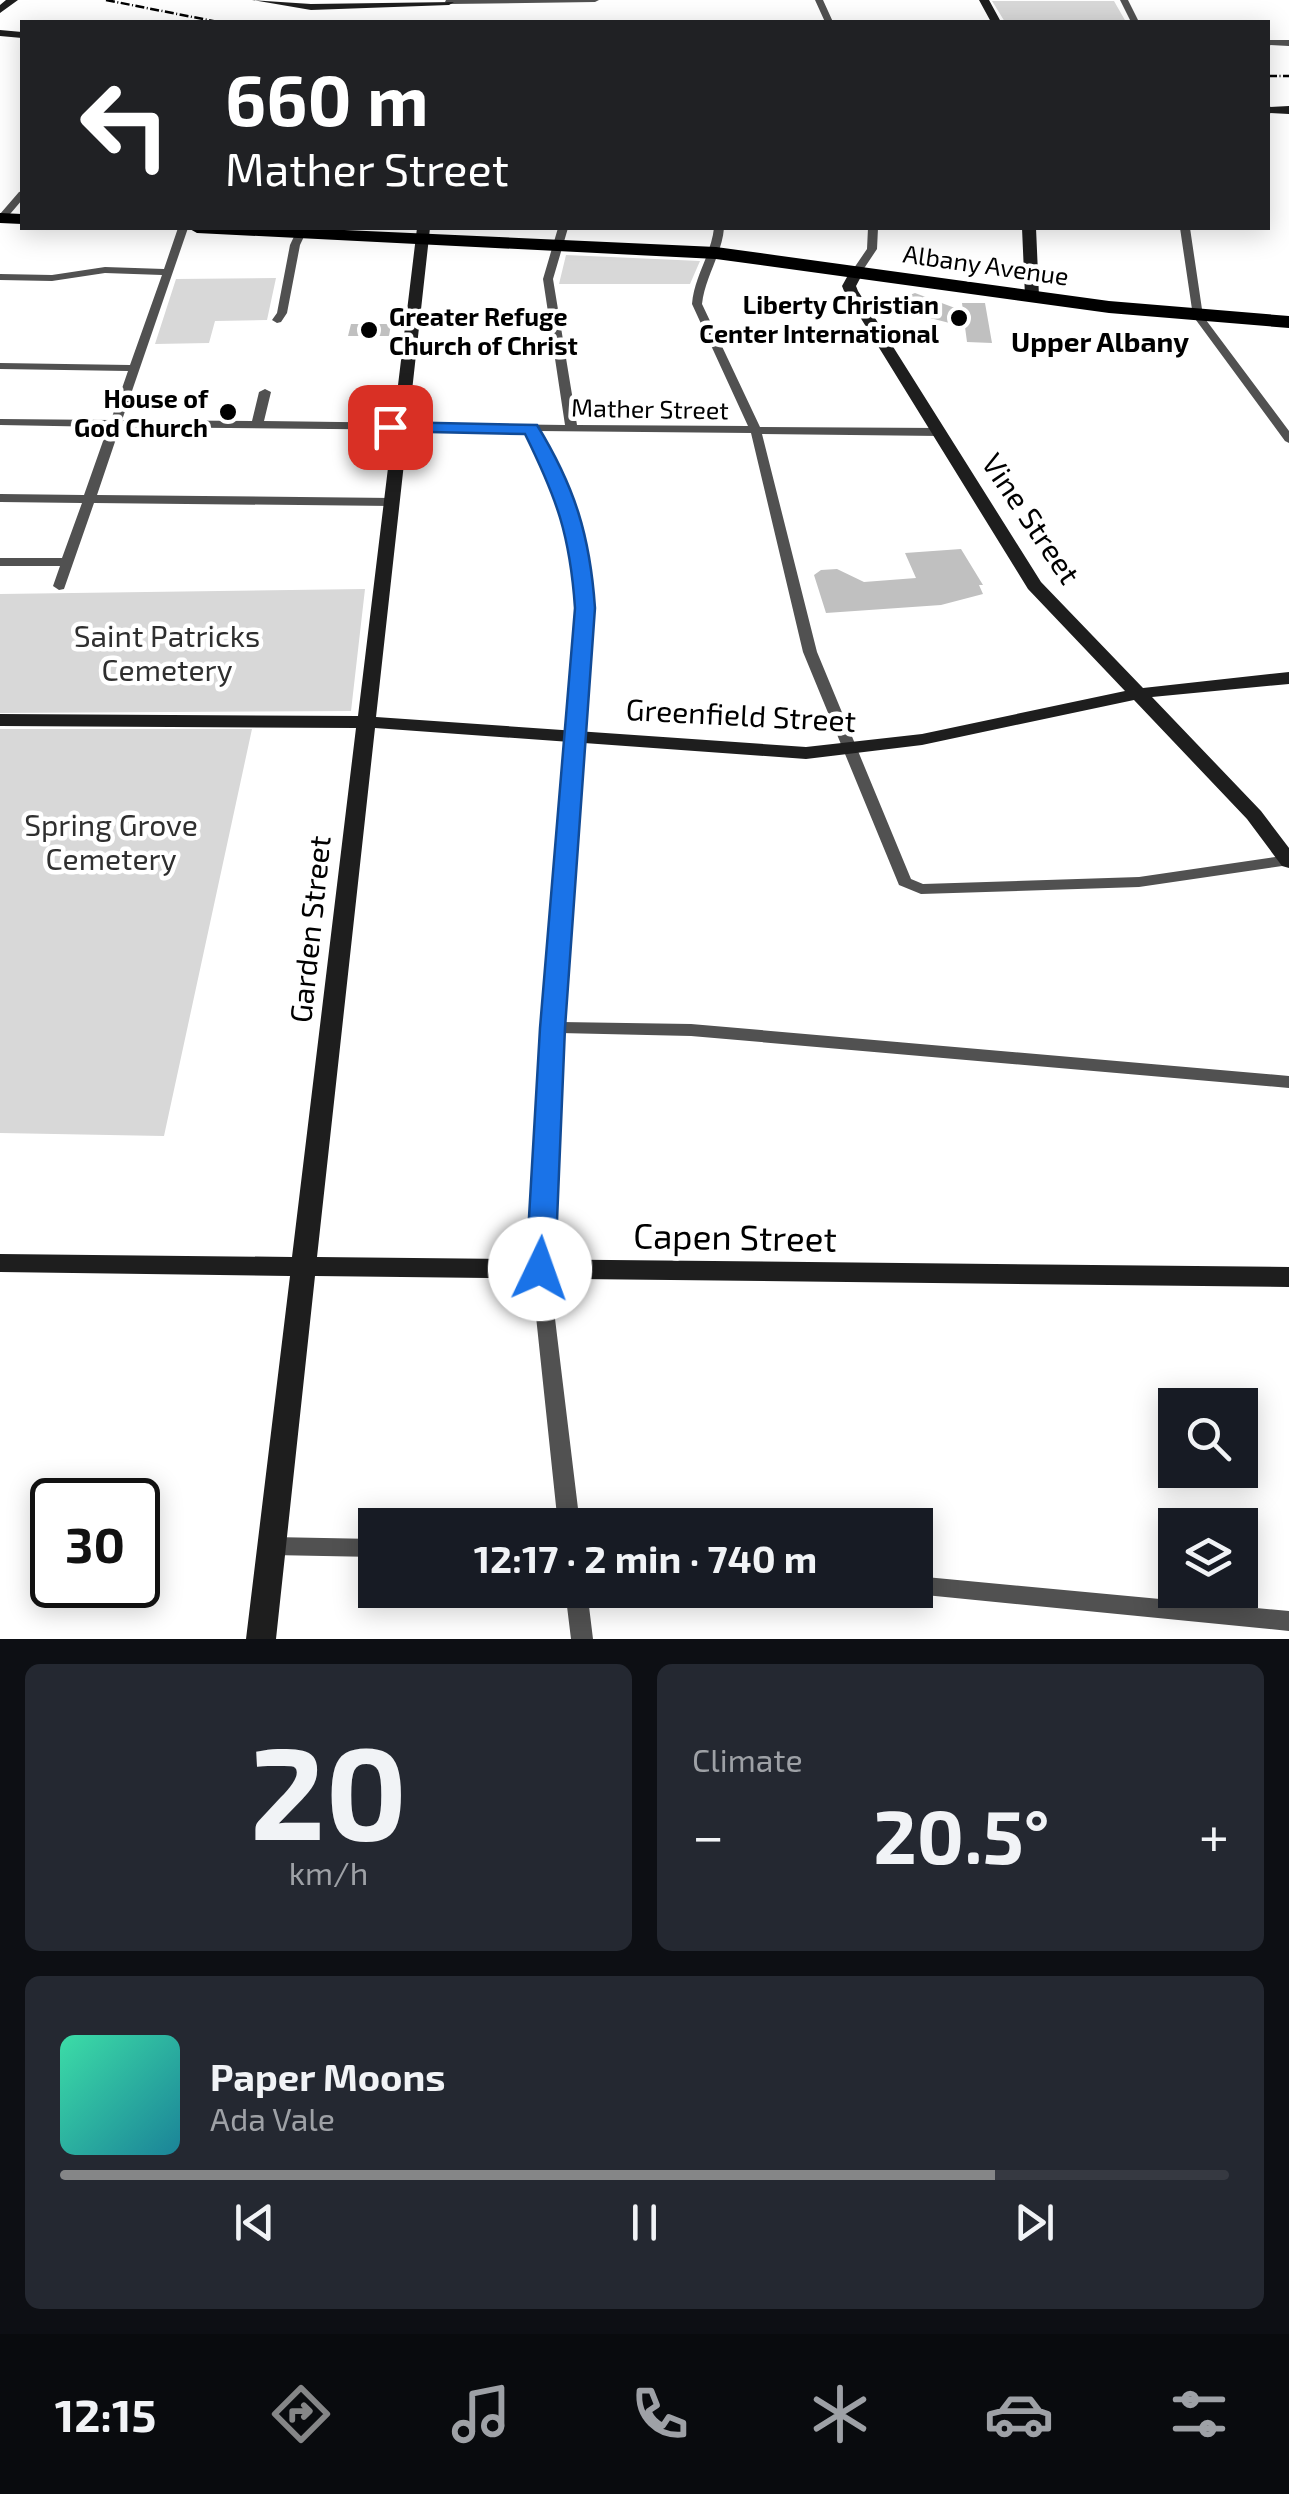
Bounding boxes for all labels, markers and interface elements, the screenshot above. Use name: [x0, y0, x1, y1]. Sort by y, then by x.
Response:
text: 660 m: [225, 56, 429, 140]
icon: left: [60, 60, 190, 190]
text: Mather Street: [225, 141, 509, 195]
street label: Albany Avenue: [901, 238, 1071, 290]
place label: Liberty Christian Center International: [699, 289, 940, 348]
place label: Greater Refuge Church of Christ: [389, 301, 578, 360]
marker: Liberty Christian Center International: [948, 307, 970, 329]
marker: Greater Refuge Church of Christ: [358, 319, 380, 341]
district label: Upper Albany: [1011, 324, 1189, 358]
place label: House of God Church: [74, 383, 209, 442]
pin: [348, 385, 433, 470]
street label: Mather Street: [571, 392, 729, 424]
icon: arrive: [363, 400, 418, 455]
marker: House of God Church: [217, 401, 239, 423]
street label: Vine Street: [975, 446, 1089, 590]
park label: Saint Patricks Cemetery: [74, 617, 260, 687]
street label: Greenfield Street: [625, 690, 857, 738]
park label: Spring Grove Cemetery: [24, 806, 198, 876]
street label: Garden Street: [281, 834, 337, 1024]
street label: Capen Street: [633, 1213, 837, 1259]
position arrow: [488, 1217, 592, 1321]
map controls: [1158, 1388, 1258, 1608]
button: search: [1158, 1388, 1258, 1488]
speed limit sign: 30: [30, 1478, 160, 1608]
button: layers: [1158, 1508, 1258, 1608]
text: 12:17 · 2 min · 740 m: [474, 1535, 817, 1581]
text: 20: [250, 1710, 407, 1866]
text: Climate: [692, 1740, 803, 1778]
text: 20.5°: [873, 1789, 1050, 1879]
text: −: [692, 1801, 724, 1867]
text: +: [1199, 1801, 1229, 1867]
text: km/h: [289, 1853, 368, 1891]
text: Paper Moons: [210, 2053, 446, 2099]
text: Ada Vale: [210, 2099, 335, 2137]
icon: previous: [227, 2195, 282, 2250]
icon: pause: [617, 2195, 672, 2250]
icon: next: [1007, 2195, 1062, 2250]
icon: directions: [266, 2379, 336, 2449]
icon: music: [446, 2379, 516, 2449]
icon: phone: [625, 2379, 695, 2449]
icon: climate: [805, 2379, 875, 2449]
icon: car: [984, 2379, 1054, 2449]
icon: filters: [1164, 2379, 1234, 2449]
text: 12:15: [55, 2387, 156, 2441]

